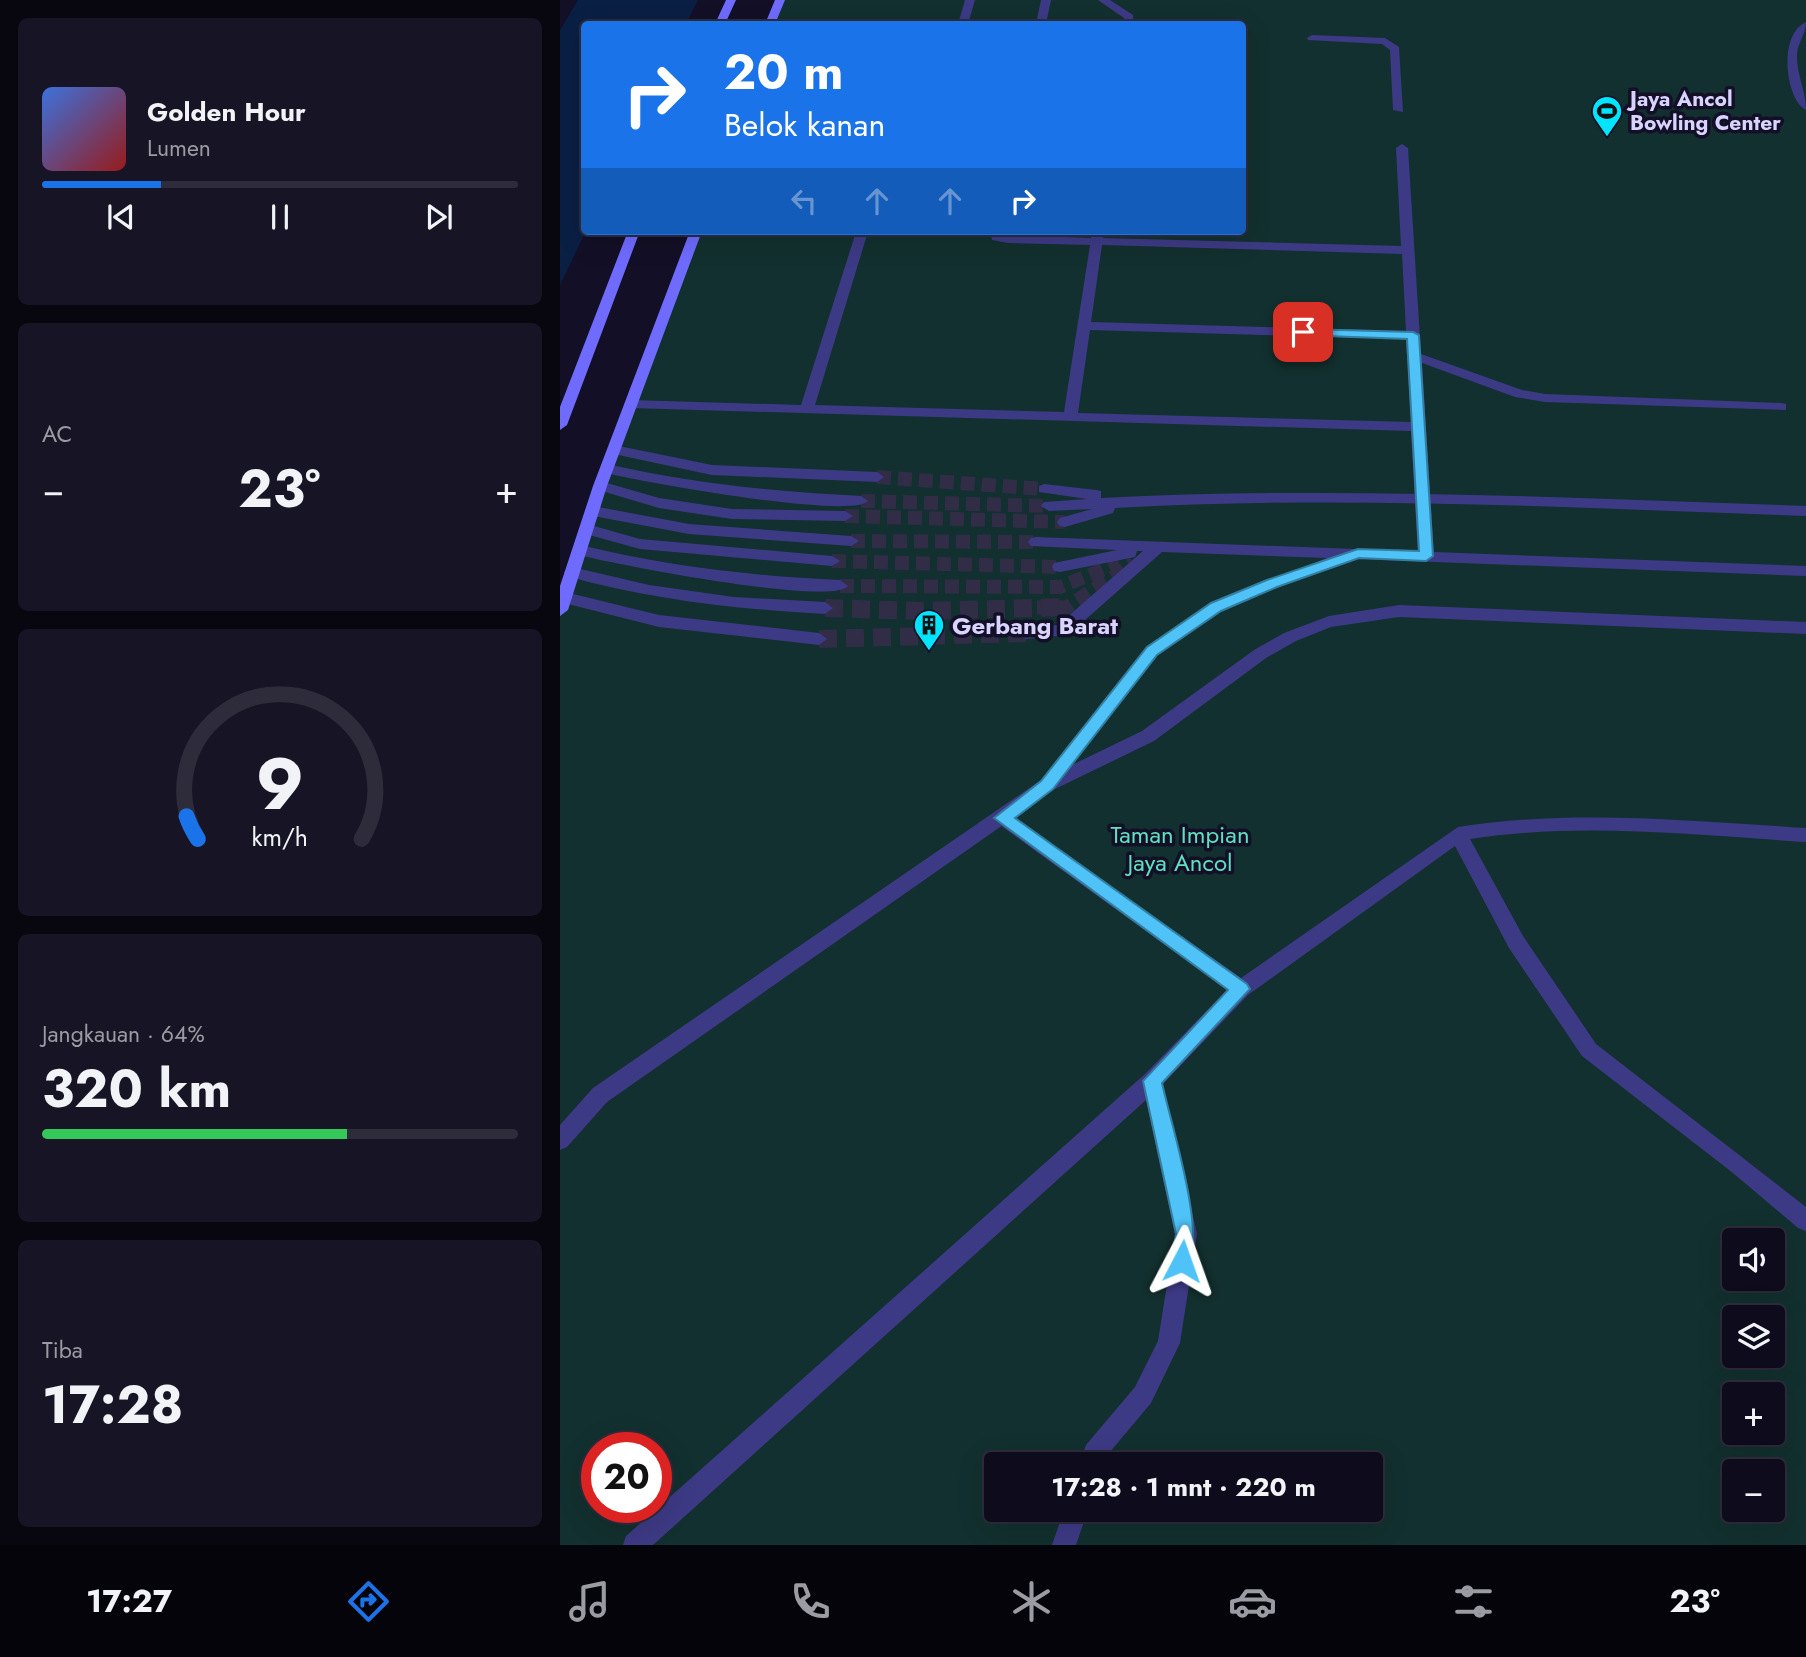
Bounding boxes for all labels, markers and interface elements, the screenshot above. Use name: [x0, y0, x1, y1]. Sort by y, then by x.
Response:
text: 20 m: [724, 37, 843, 107]
icon: right: [609, 49, 700, 140]
place label: Jaya Ancol Bowling Center: [1626, 84, 1781, 138]
text: Golden Hour: [147, 93, 306, 131]
sports icon: Jaya Ancol Bowling Center: [1590, 94, 1624, 138]
text: Belok kanan: [724, 102, 885, 148]
text: Lumen: [147, 131, 211, 165]
icon: left: [785, 182, 823, 220]
icon: ahead: [858, 182, 896, 220]
icon: ahead: [931, 182, 969, 220]
icon: right: [1004, 182, 1042, 220]
icon: previous: [102, 198, 140, 236]
icon: pause: [261, 198, 299, 236]
icon: next: [420, 198, 458, 236]
pin: [1273, 302, 1333, 362]
icon: arrive: [1284, 313, 1322, 351]
text: AC: [42, 417, 72, 451]
text: 23°: [239, 451, 320, 527]
text: −: [42, 462, 64, 517]
text: +: [495, 462, 518, 517]
building icon: Gerbang Barat: [912, 608, 946, 652]
place label: Gerbang Barat: [952, 608, 1118, 643]
text: 9: [256, 731, 304, 836]
park label: Taman Impian Jaya Ancol: [1110, 817, 1250, 880]
text: km/h: [252, 818, 308, 854]
text: Jangkauan · 64%: [42, 1017, 205, 1051]
text: 320 km: [42, 1051, 231, 1127]
position arrow: [1145, 1224, 1219, 1298]
map controls: [1722, 1228, 1785, 1522]
button: sound: [1722, 1228, 1785, 1291]
button: layers: [1722, 1305, 1785, 1368]
text: Tiba: [42, 1333, 83, 1367]
text: 17:28: [42, 1367, 183, 1443]
button: +: [1722, 1382, 1785, 1445]
speed limit sign: 20: [581, 1432, 672, 1523]
button: −: [1722, 1459, 1785, 1522]
text: 17:28 · 1 mnt · 220 m: [1051, 1468, 1316, 1506]
icon: directions: [344, 1577, 393, 1626]
icon: music: [565, 1577, 614, 1626]
icon: phone: [786, 1577, 835, 1626]
icon: climate: [1007, 1577, 1056, 1626]
icon: car: [1228, 1577, 1277, 1626]
icon: filters: [1449, 1577, 1498, 1626]
text: 17:27: [86, 1578, 172, 1624]
text: 23°: [1670, 1578, 1720, 1624]

